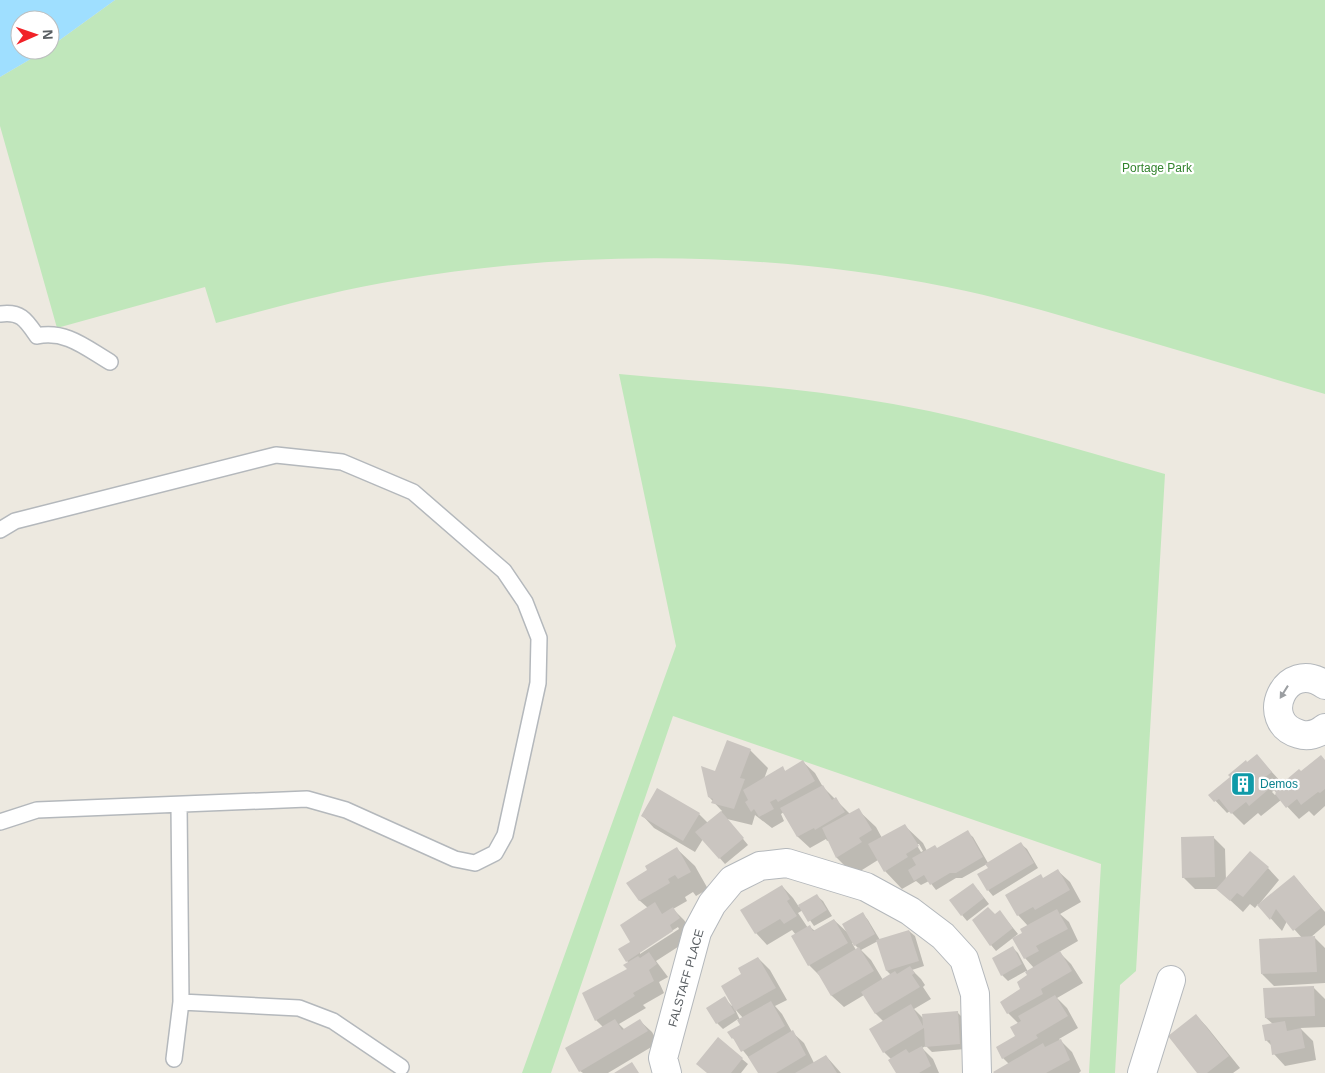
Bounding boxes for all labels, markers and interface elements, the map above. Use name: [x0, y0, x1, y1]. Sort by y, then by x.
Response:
north arrow: [10, 10, 60, 60]
text: N: [40, 29, 56, 40]
park label: Portage Park: [1122, 161, 1193, 175]
one-way arrow: [1279, 685, 1288, 698]
building icon: Demos: [1230, 771, 1256, 797]
place label: Demos: [1260, 777, 1298, 791]
street label: FALSTAFF PLACE: [665, 927, 707, 1029]

